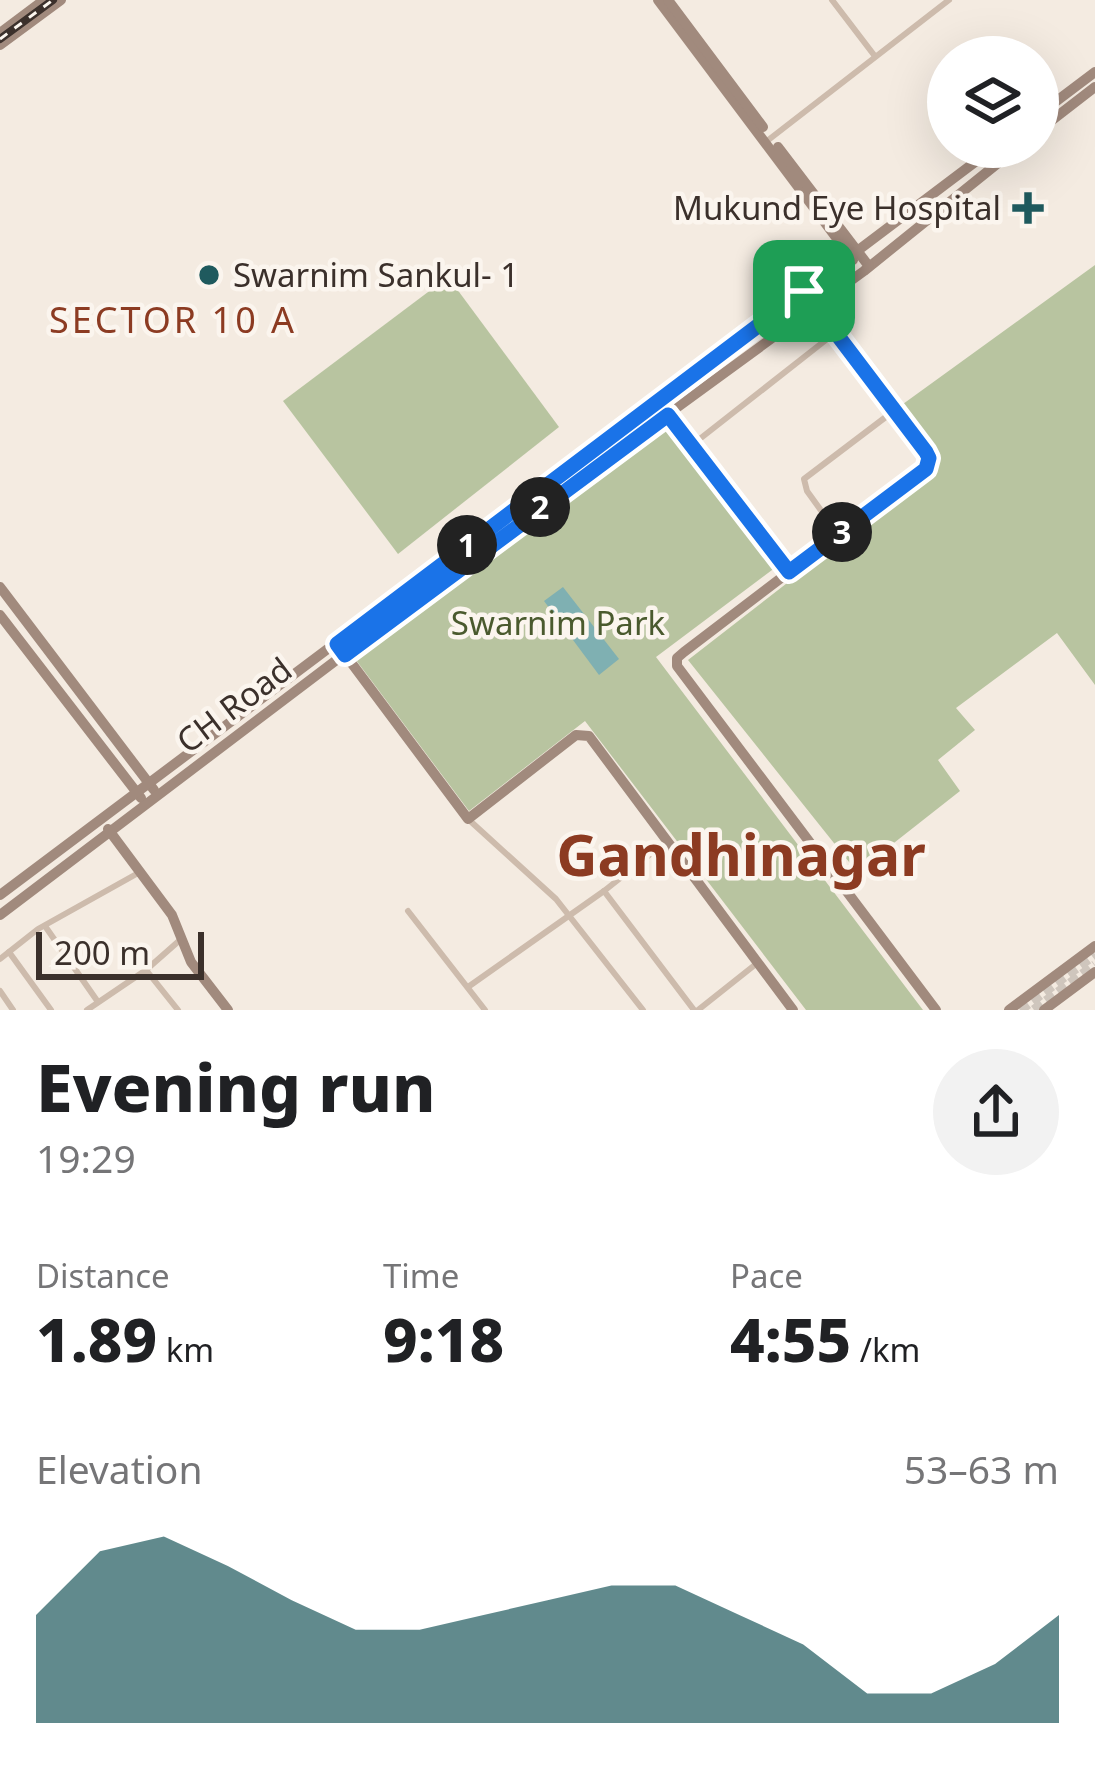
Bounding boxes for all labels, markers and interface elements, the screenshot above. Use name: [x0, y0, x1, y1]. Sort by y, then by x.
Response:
map controls: [927, 36, 1059, 168]
button: layers: [927, 36, 1059, 168]
place label: Mukund Eye Hospital: [673, 185, 1001, 230]
marker: Mukund Eye Hospital: [1012, 192, 1044, 224]
pin: [753, 240, 855, 342]
place label: Swarnim Sankul- 1: [233, 252, 519, 297]
icon: arrive: [771, 258, 837, 324]
marker: Swarnim Sankul- 1: [196, 262, 222, 288]
district label: SECTOR 10 A: [49, 295, 297, 344]
pin: 2: [510, 477, 570, 537]
text: 2: [531, 484, 549, 529]
pin: 3: [812, 502, 872, 562]
text: 3: [833, 509, 851, 554]
pin: 1: [437, 515, 497, 575]
text: 1: [458, 522, 476, 567]
park label: Swarnim Park: [451, 600, 666, 645]
street label: CH Road: [167, 647, 300, 763]
district label: Gandhinagar: [556, 815, 926, 893]
scale bar: [36, 926, 204, 979]
text: 200 m: [54, 930, 150, 975]
text: Evening run: [36, 1041, 435, 1131]
button: share: [933, 1049, 1059, 1175]
text: 19:29: [36, 1131, 136, 1184]
text: Distance: [36, 1253, 170, 1298]
text: Time: [383, 1253, 459, 1298]
text: Pace: [730, 1253, 803, 1298]
text: 1.89: [36, 1298, 157, 1380]
text: 9:18: [383, 1298, 504, 1380]
text: 4:55: [730, 1298, 851, 1380]
text: km: [157, 1327, 214, 1372]
text: /km: [851, 1327, 920, 1372]
text: Elevation: [36, 1442, 203, 1495]
text: 53–63 m: [904, 1442, 1059, 1495]

